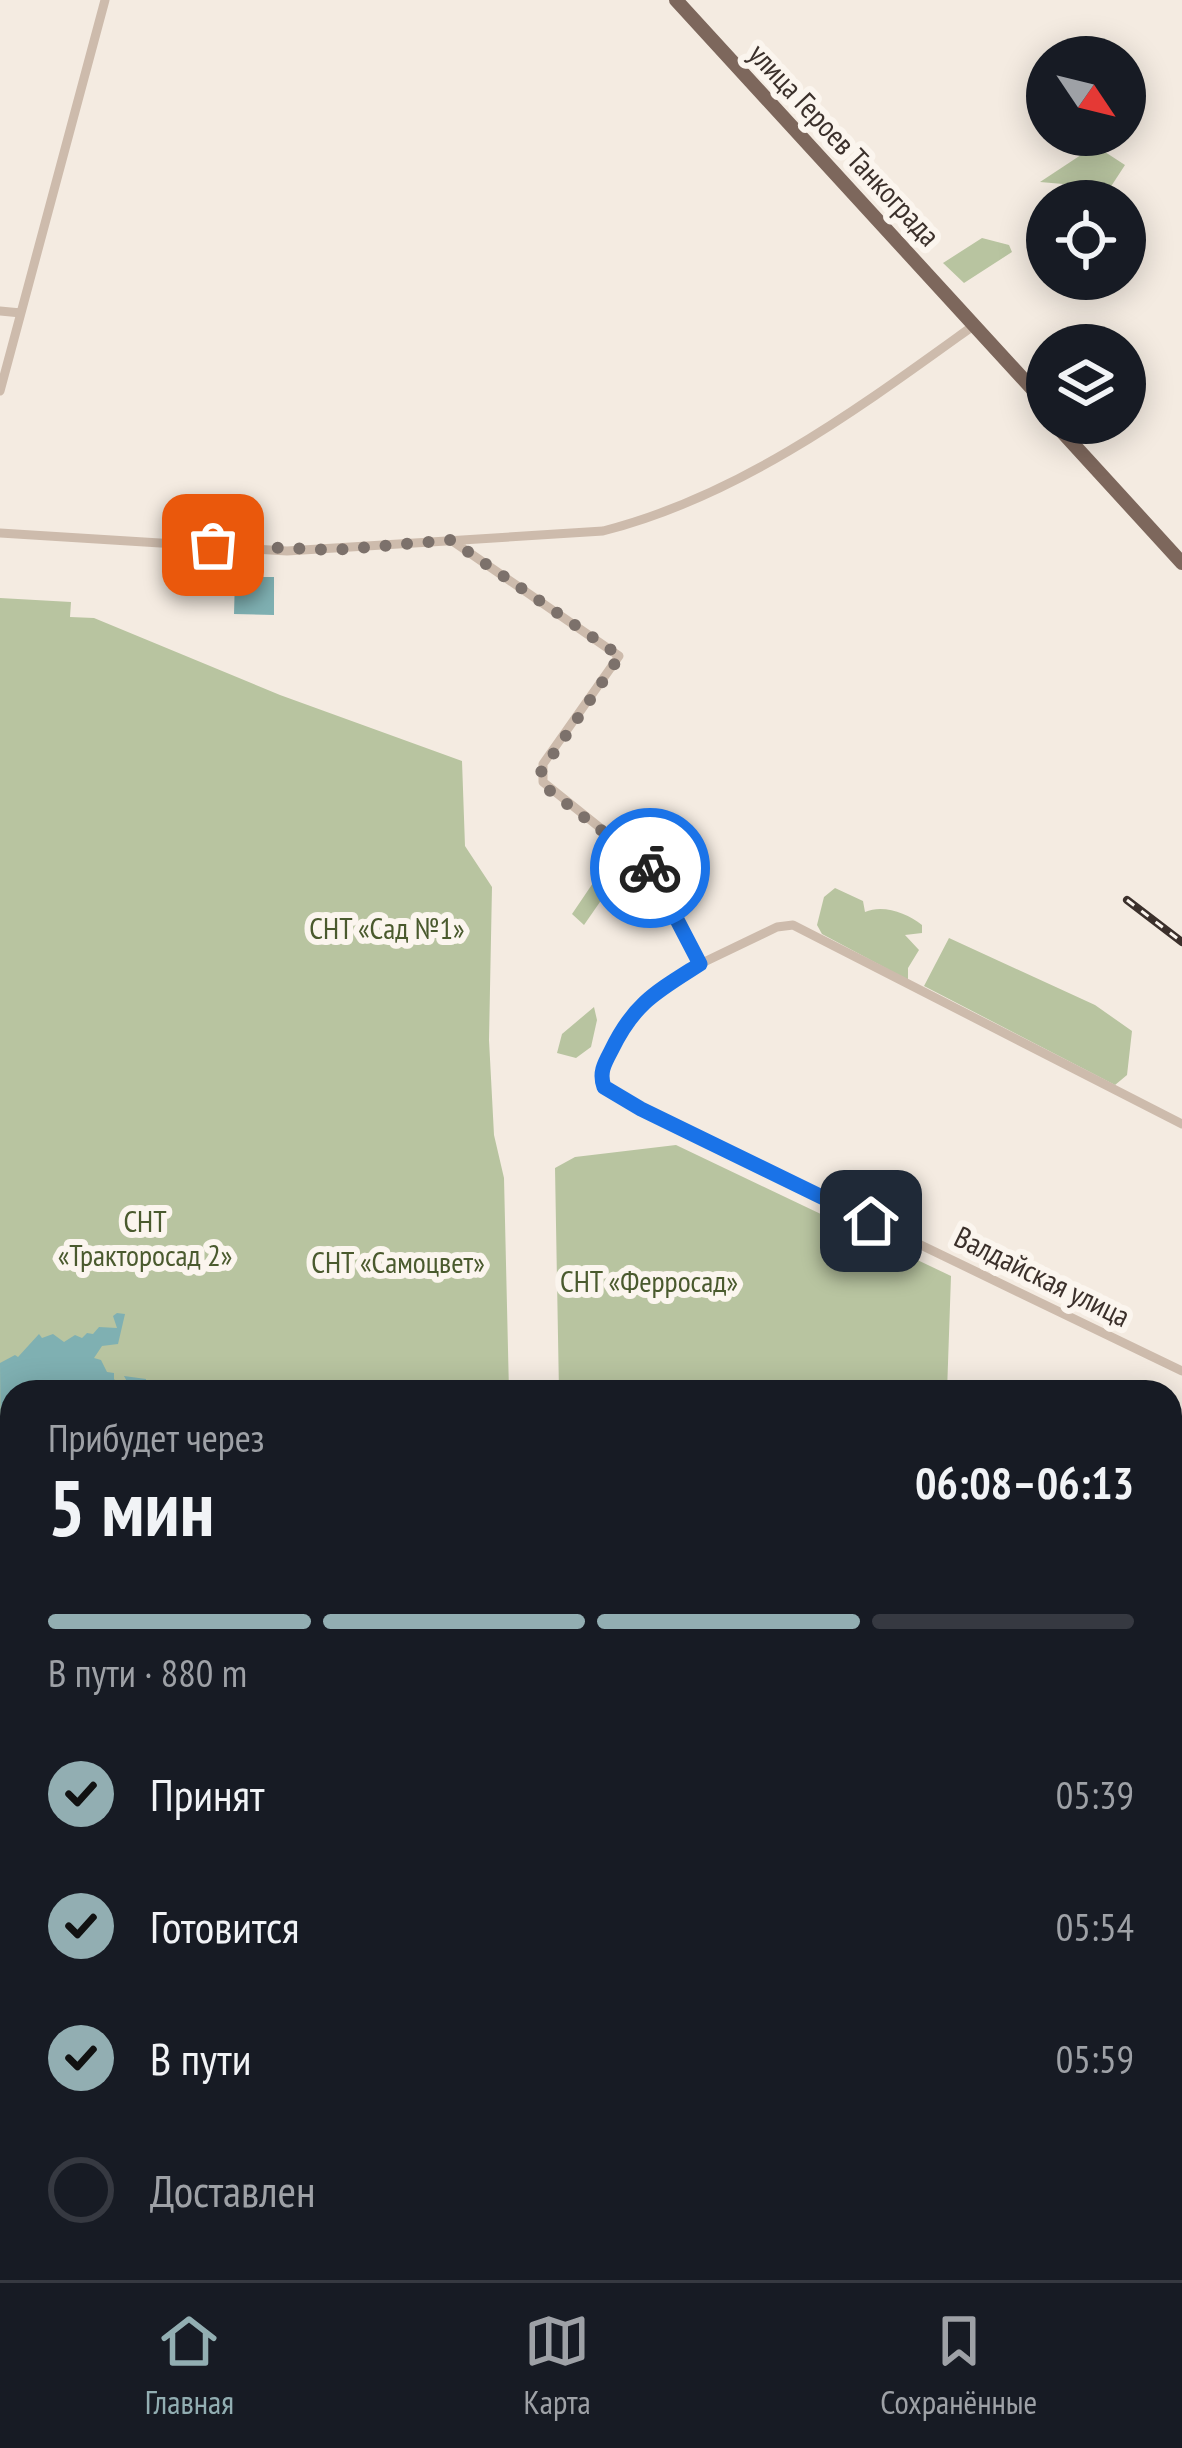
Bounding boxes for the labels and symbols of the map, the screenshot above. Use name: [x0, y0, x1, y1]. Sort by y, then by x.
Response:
street label: улица Героев Танкограда: [741, 34, 949, 254]
north arrow: [1026, 36, 1146, 156]
pin: [162, 494, 264, 596]
courier: [590, 808, 710, 928]
park label: СНТ «Сад №1»: [309, 908, 465, 947]
pin: [820, 1170, 922, 1272]
park label: СНТ «Тракторосад 2»: [58, 1201, 232, 1274]
street label: Валдайская улица: [949, 1216, 1137, 1335]
park label: СНТ «Самоцвет»: [311, 1242, 485, 1281]
park label: СНТ «Ферросад»: [560, 1261, 738, 1300]

